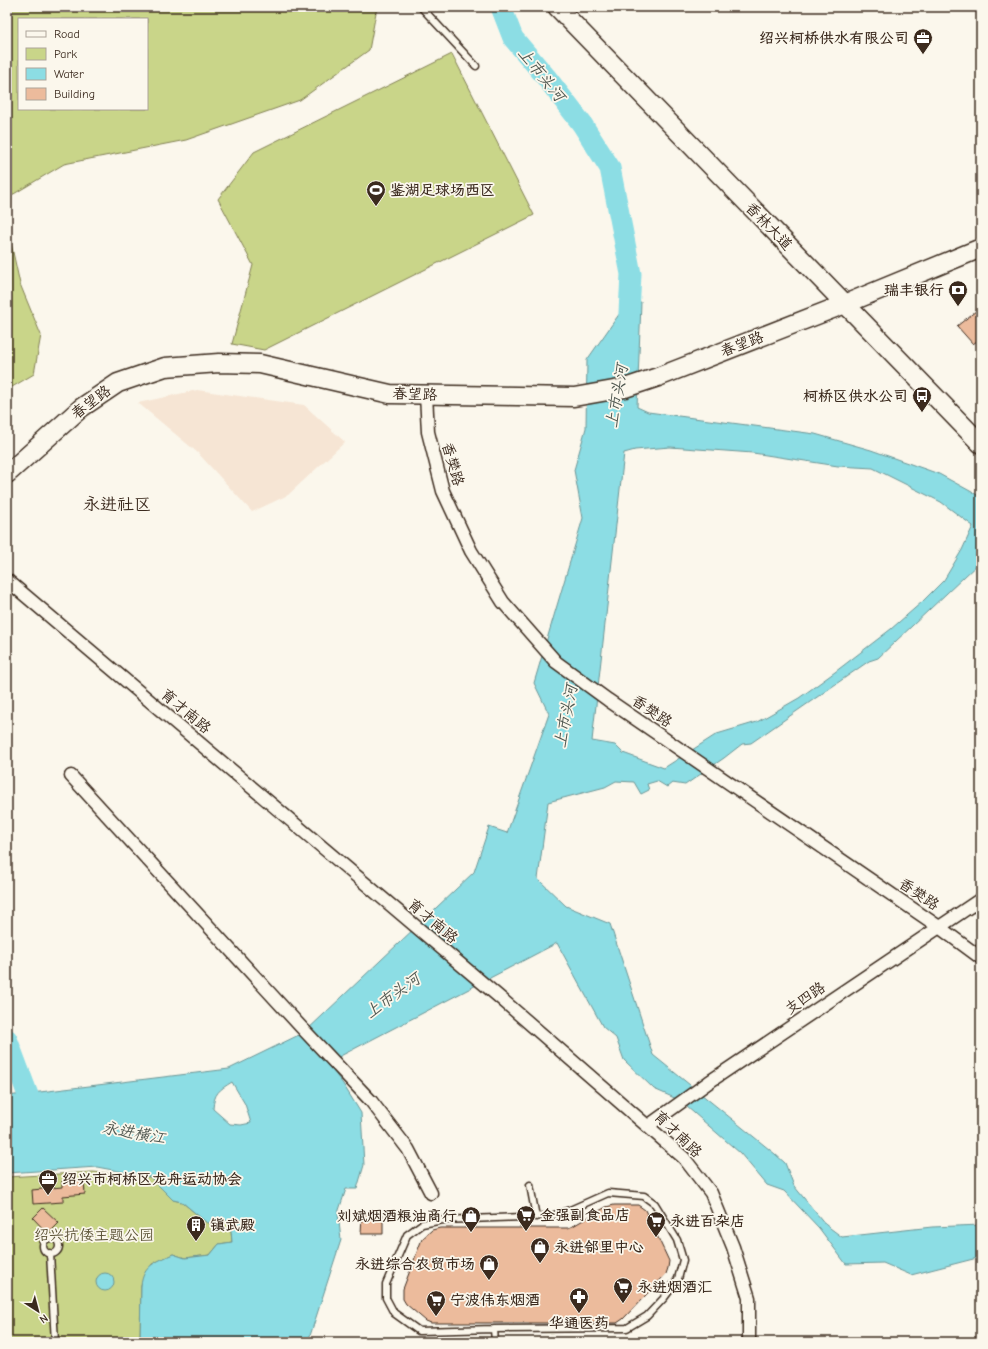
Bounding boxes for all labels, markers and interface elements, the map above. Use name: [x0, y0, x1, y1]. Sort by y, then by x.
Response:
legend: [18, 18, 148, 110]
text: Road: [54, 27, 80, 41]
office icon: 绍兴柯桥供水有限公司: [912, 27, 934, 55]
place label: 绍兴柯桥供水有限公司: [759, 29, 909, 47]
water label: 上市头河: [514, 44, 570, 107]
text: Park: [54, 47, 77, 61]
text: Water: [54, 67, 84, 81]
text: Building: [54, 87, 95, 101]
sports icon: 鉴湖足球场西区: [365, 179, 387, 207]
place label: 鉴湖足球场西区: [390, 181, 495, 199]
street label: 香林大道: [742, 198, 796, 254]
bank icon: 瑞丰银行: [947, 279, 969, 307]
place label: 瑞丰银行: [884, 281, 944, 299]
street label: 春望路: [718, 328, 766, 360]
water label: 上市头河: [603, 360, 632, 429]
street label: 春望路: [68, 381, 114, 423]
street label: 春望路: [392, 384, 438, 404]
bus stop icon: 柯桥区供水公司: [911, 385, 933, 413]
place label: 柯桥区供水公司: [803, 387, 908, 405]
street label: 香樊路: [438, 440, 468, 488]
district label: 永进社区: [83, 495, 151, 514]
water label: 上市头河: [551, 680, 581, 749]
street label: 育才南路: [157, 685, 215, 737]
street label: 香樊路: [628, 691, 676, 731]
street label: 香樊路: [895, 874, 943, 914]
street label: 育才南路: [404, 895, 462, 947]
water label: 上市头河: [361, 968, 426, 1022]
street label: 支四路: [781, 978, 829, 1018]
street label: 育才南路: [650, 1107, 706, 1161]
water label: 永进横江: [101, 1119, 168, 1148]
office icon: 绍兴市柯桥区龙舟运动协会: [37, 1168, 59, 1196]
place label: 绍兴市柯桥区龙舟运动协会: [62, 1170, 242, 1188]
supermarket icon: 金强副食品店: [515, 1204, 537, 1232]
shop icon: 刘斌烟酒粮油商行: [460, 1205, 482, 1233]
place label: 金强副食品店: [540, 1206, 630, 1224]
place label: 刘斌烟酒粮油商行: [337, 1207, 457, 1225]
supermarket icon: 永进百杂店: [645, 1210, 667, 1238]
place label: 永进百杂店: [670, 1212, 745, 1230]
building icon: 镇武殿: [185, 1214, 207, 1242]
place label: 镇武殿: [210, 1216, 255, 1234]
park label: 绍兴抗倭主题公园: [34, 1226, 154, 1244]
shop icon: 永进邻里中心: [529, 1236, 551, 1264]
place label: 永进邻里中心: [554, 1238, 644, 1256]
shop icon: 永进综合农贸市场: [478, 1253, 500, 1281]
place label: 永进综合农贸市场: [355, 1255, 475, 1273]
supermarket icon: 永进烟酒汇: [612, 1276, 634, 1304]
place label: 永进烟酒汇: [637, 1278, 712, 1296]
pharmacy icon: 华通医药: [568, 1286, 590, 1314]
supermarket icon: 宁波伟东烟酒: [425, 1289, 447, 1317]
north arrow: [18, 1291, 58, 1331]
place label: 宁波伟东烟酒: [450, 1291, 540, 1309]
text: N: [37, 1311, 50, 1326]
place label: 华通医药: [549, 1314, 609, 1332]

